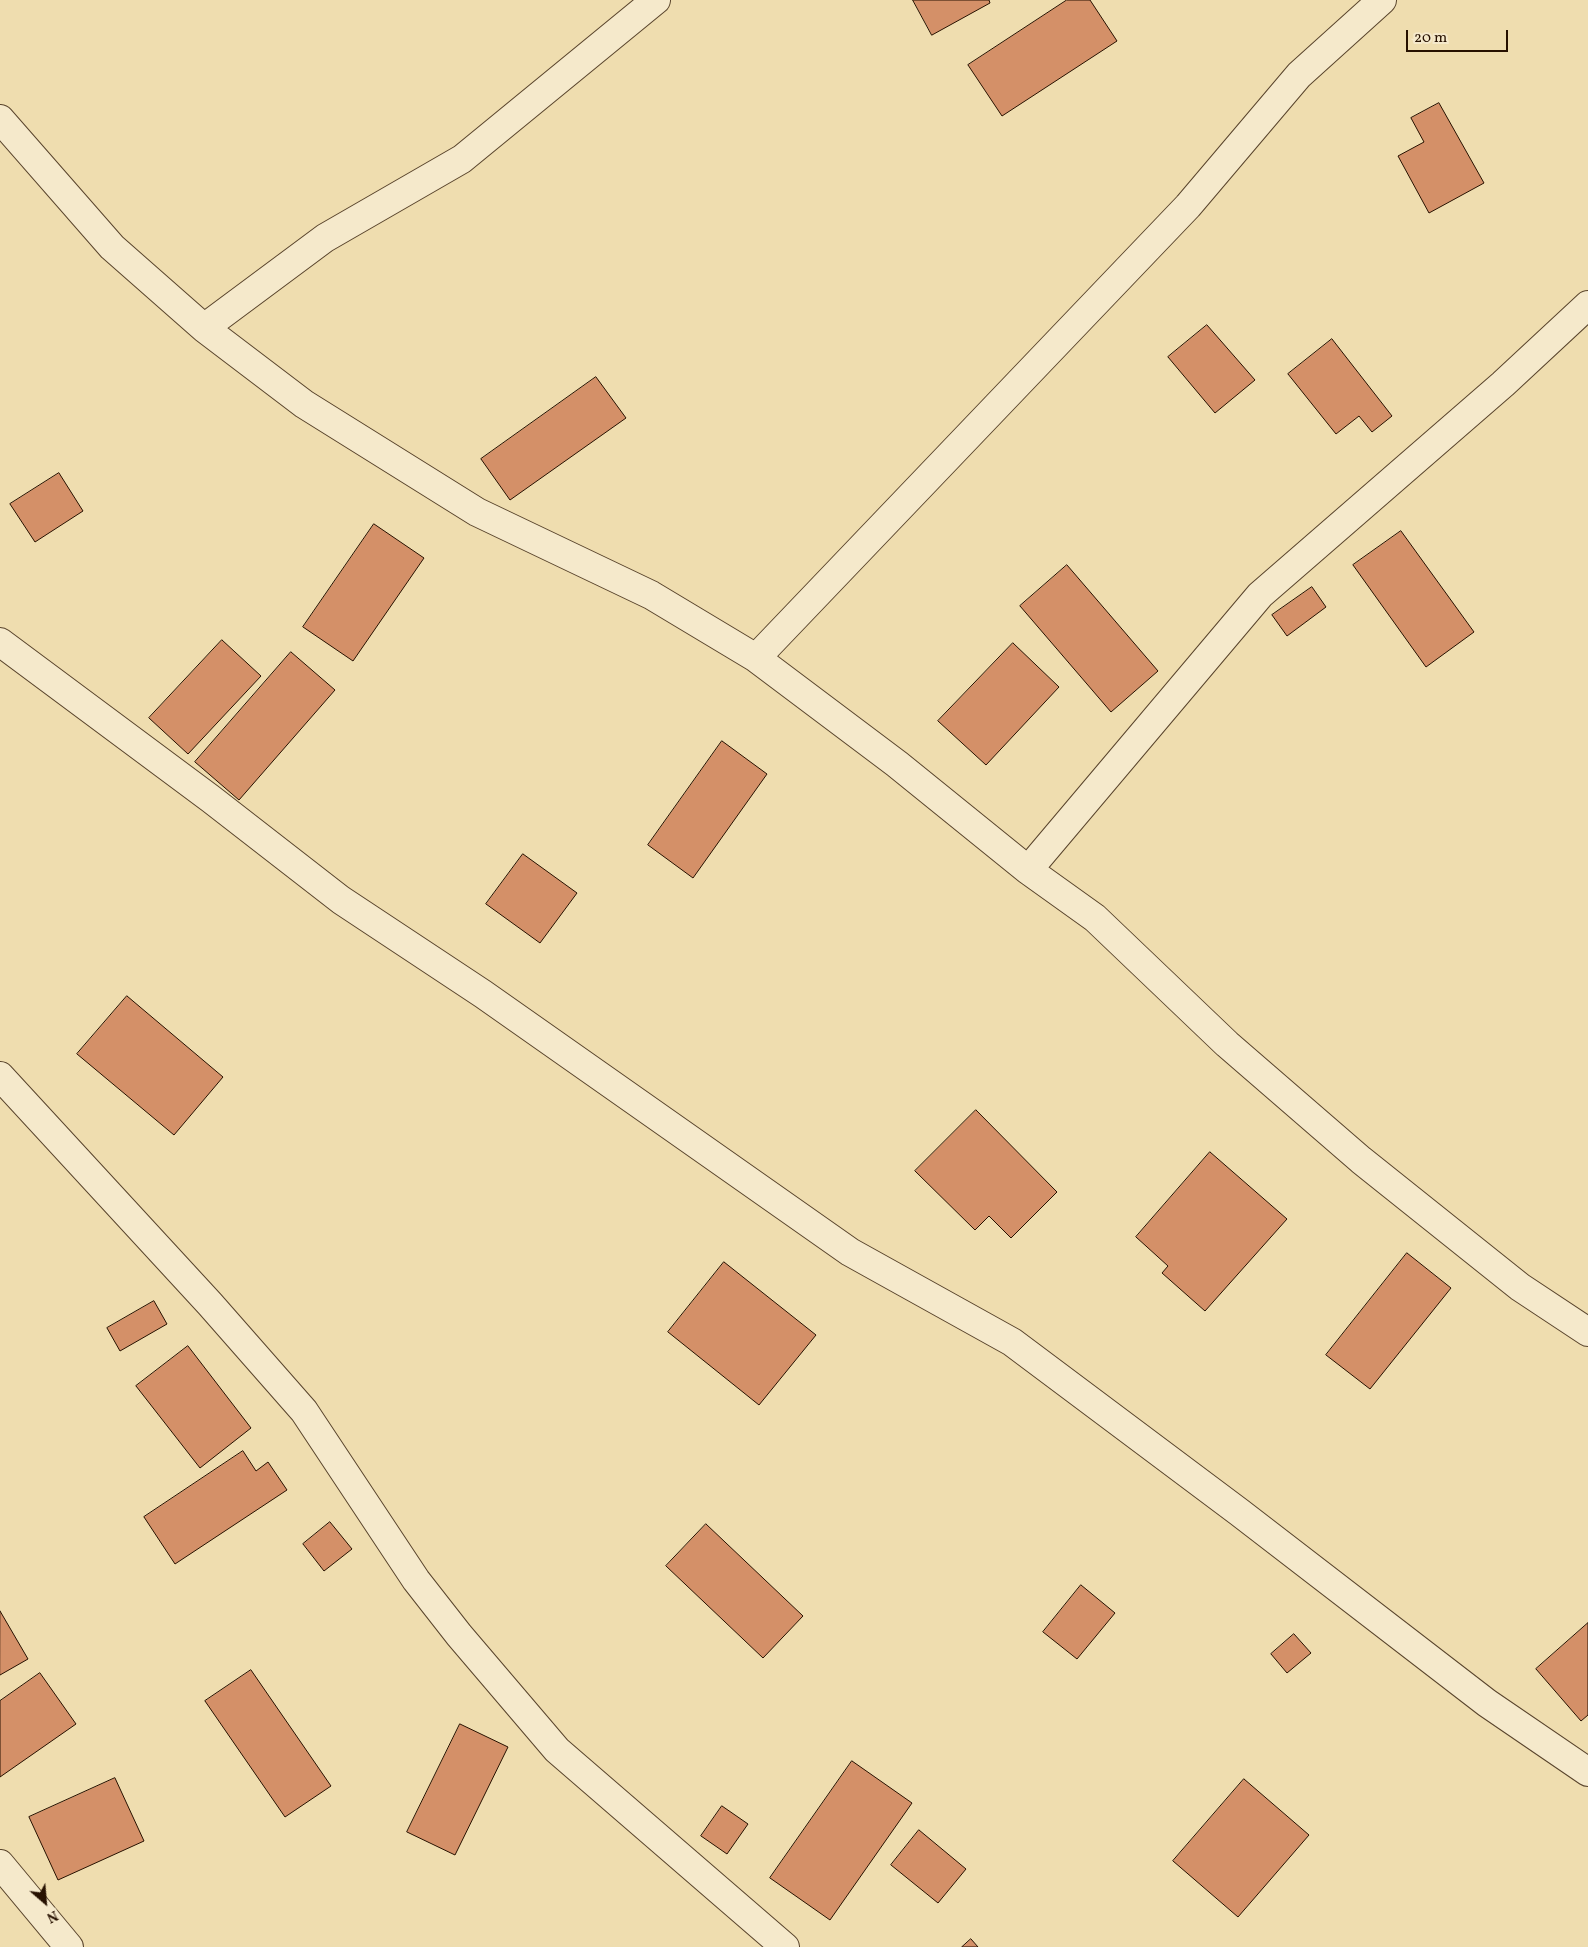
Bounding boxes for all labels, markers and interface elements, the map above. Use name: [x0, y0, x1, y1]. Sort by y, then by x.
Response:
scale bar: [1408, 20, 1510, 52]
text: 20 m: [1414, 28, 1447, 49]
north arrow: [20, 1877, 70, 1927]
text: N: [43, 1905, 61, 1927]

